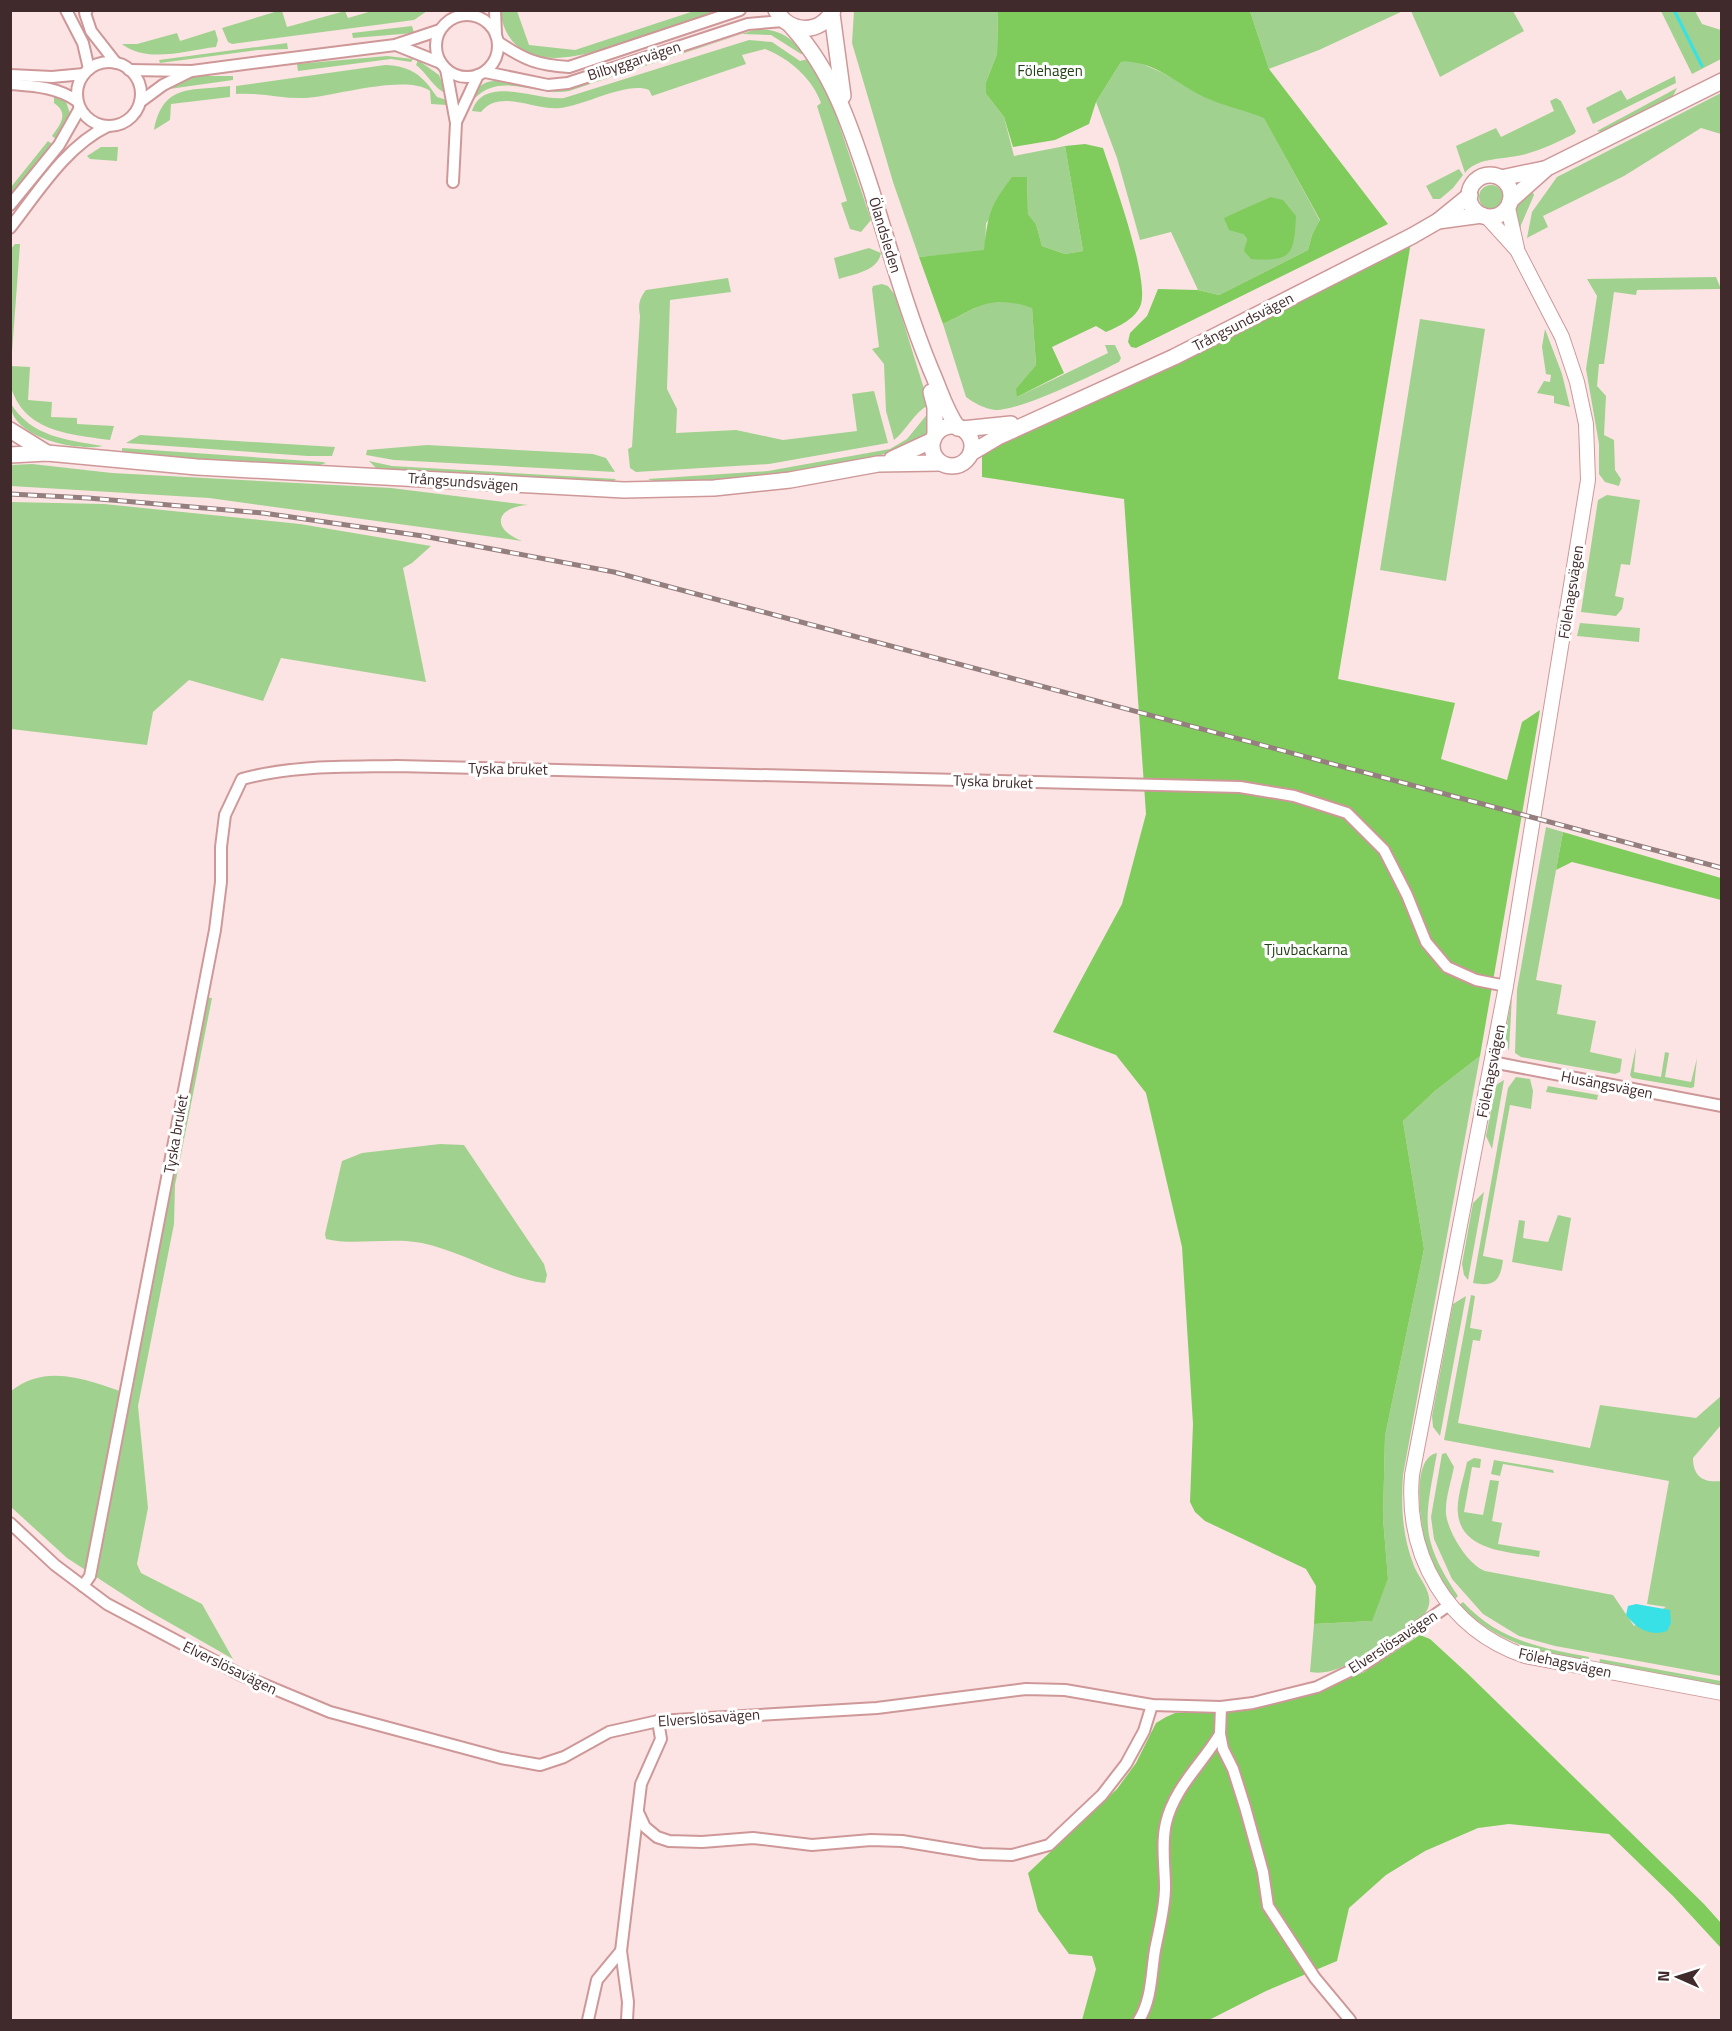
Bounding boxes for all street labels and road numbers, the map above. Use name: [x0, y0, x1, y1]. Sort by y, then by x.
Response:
street label: Bilbyggarvägen: [584, 35, 683, 86]
street label: Ölandsleden: [863, 194, 908, 276]
street label: Trångsundsvägen: [1188, 286, 1297, 357]
street label: Trångsundsvägen: [407, 466, 519, 497]
street label: Fölehagsvägen: [1552, 543, 1589, 640]
street label: Tyska bruket: [468, 756, 549, 781]
street label: Tyska bruket: [953, 769, 1034, 794]
street label: Fölehagsvägen: [1470, 1022, 1511, 1120]
street label: Husängsvägen: [1559, 1064, 1655, 1105]
street label: Tyska bruket: [157, 1092, 194, 1175]
street label: Elverslösavägen: [1344, 1604, 1442, 1679]
street label: Elverslösavägen: [179, 1635, 281, 1700]
street label: Fölehagsvägen: [1516, 1641, 1614, 1684]
street label: Elverslösavägen: [657, 1702, 761, 1733]

